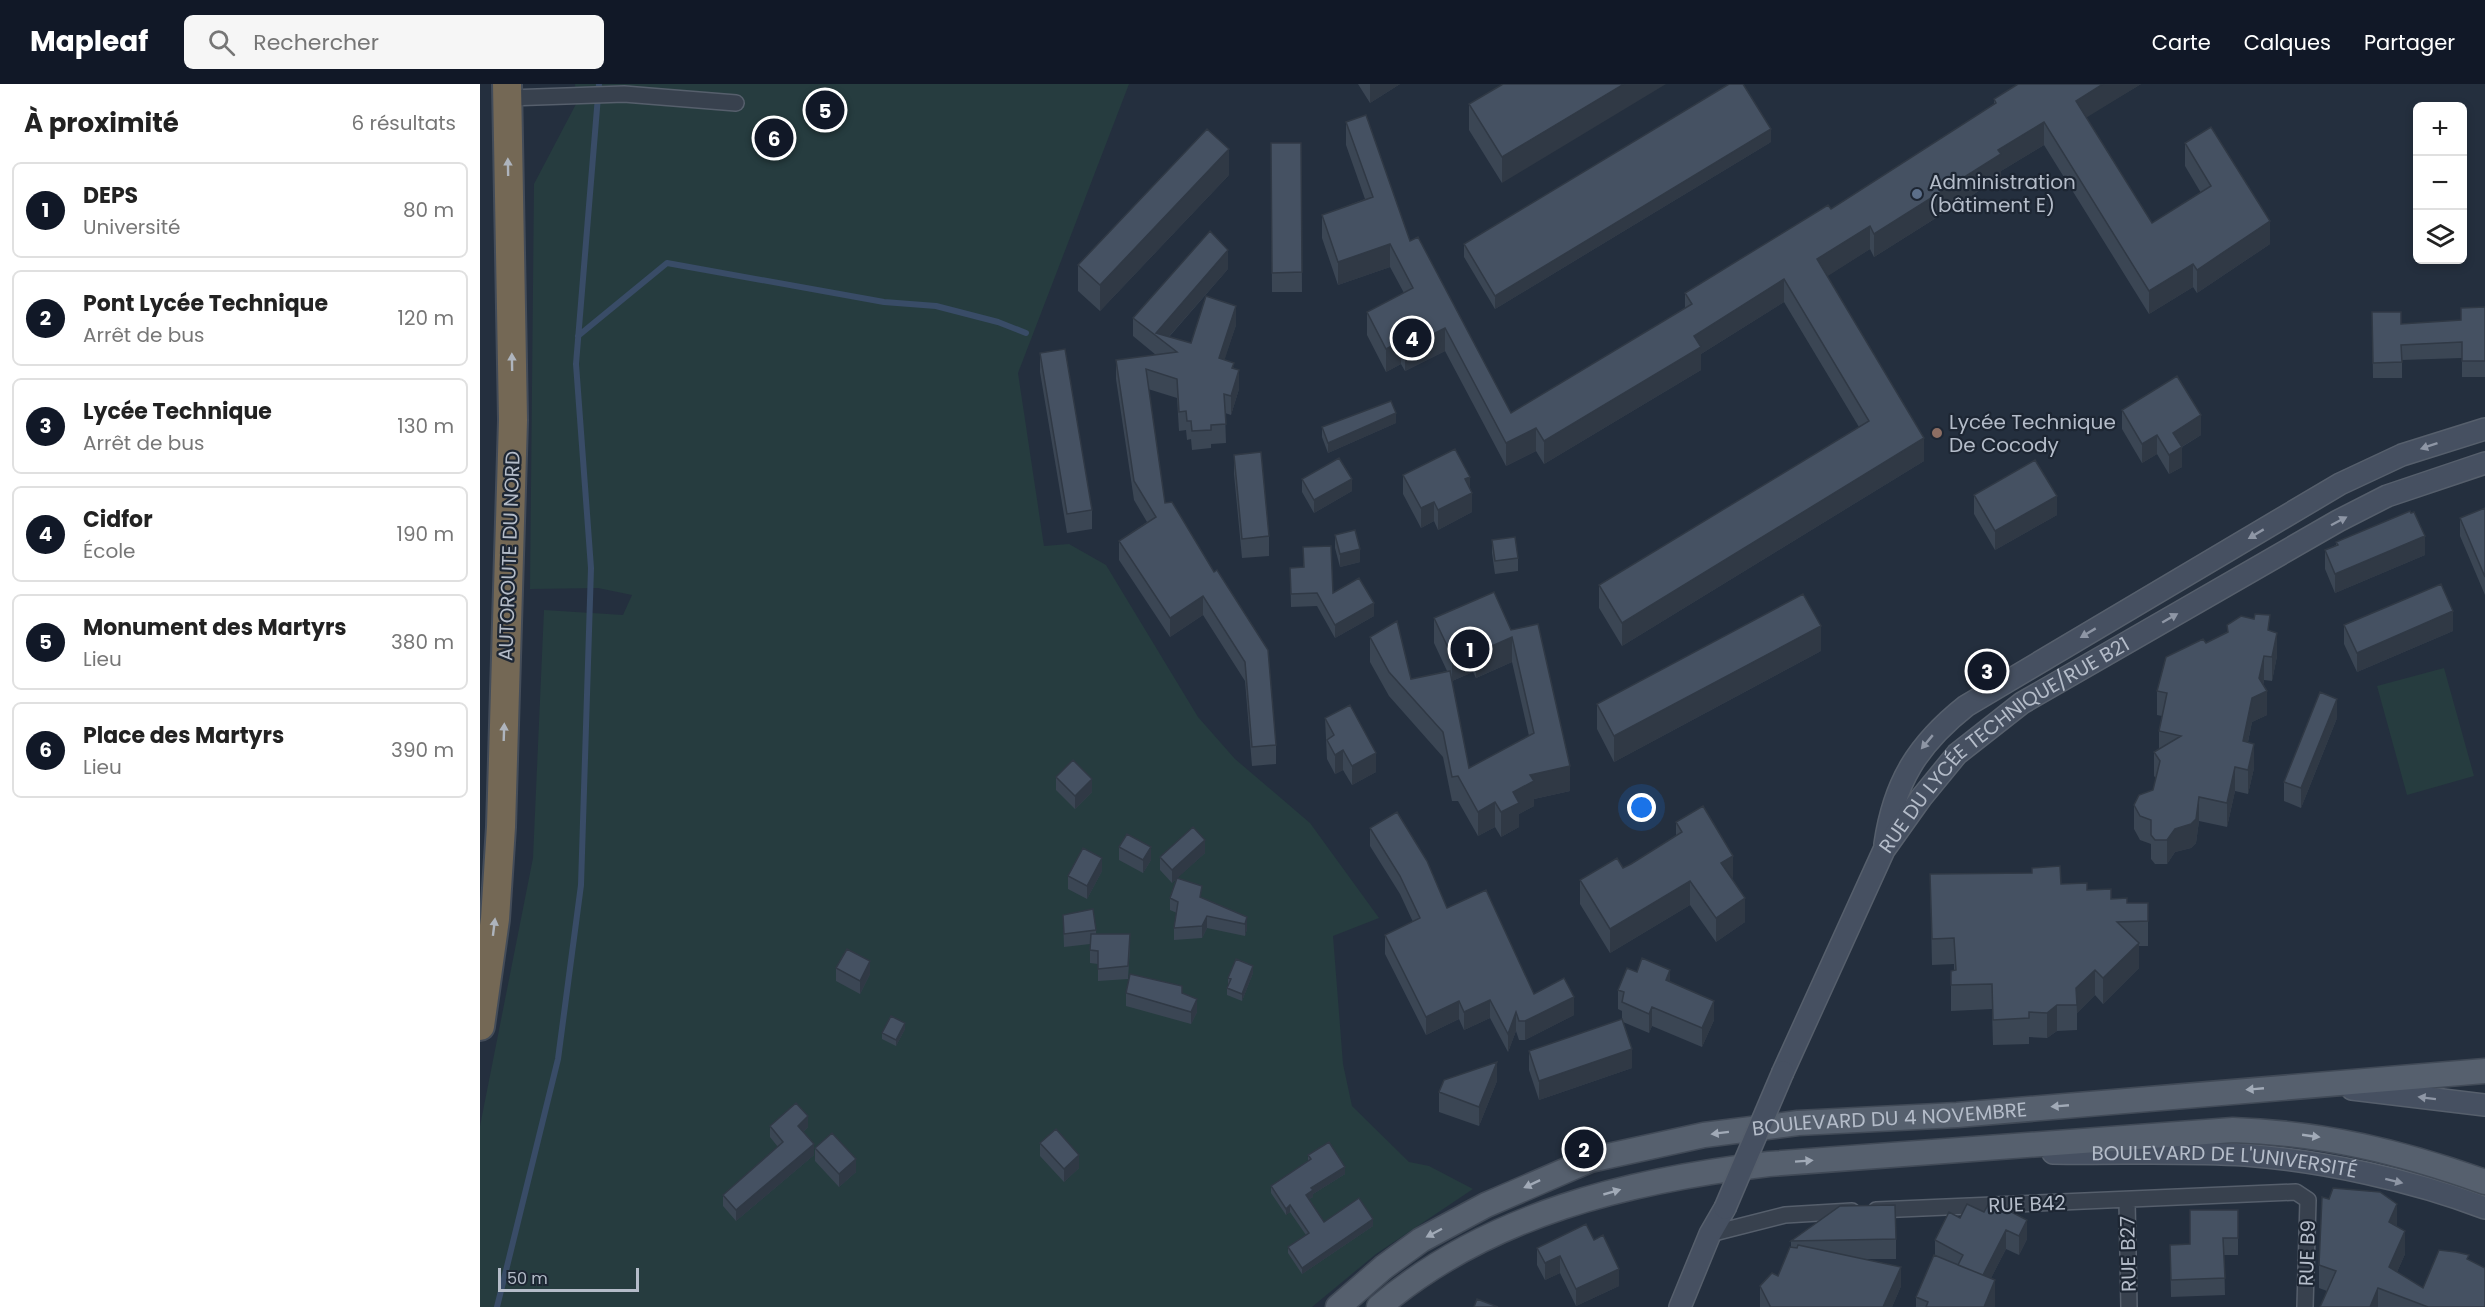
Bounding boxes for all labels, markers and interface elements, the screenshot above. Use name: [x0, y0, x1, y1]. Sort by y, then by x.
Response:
search box: [184, 15, 604, 69]
text: Mapleaf: [30, 22, 148, 61]
icon: search: [205, 26, 238, 59]
text: Rechercher: [253, 27, 379, 58]
text: Carte: [2152, 28, 2211, 57]
text: Calques: [2244, 28, 2331, 57]
text: Partager: [2364, 28, 2455, 57]
pin: 5: [806, 87, 844, 132]
map controls: [2413, 102, 2467, 264]
button: +: [2413, 102, 2467, 156]
text: À proximité: [24, 105, 179, 141]
text: 6 résultats: [351, 109, 456, 137]
pin: 6: [754, 116, 794, 160]
button: −: [2413, 156, 2467, 210]
one-way arrow: [503, 157, 513, 176]
place label: Administration (bâtiment E): [1929, 168, 2076, 219]
text: DEPS: [83, 180, 138, 211]
marker: Administration (bâtiment E): [1910, 187, 1924, 201]
text: 1: [42, 196, 49, 224]
text: 80 m: [403, 196, 454, 224]
button: layers: [2413, 210, 2467, 264]
text: Université: [83, 213, 180, 241]
text: Pont Lycée Technique: [83, 288, 328, 319]
text: 2: [40, 304, 51, 332]
text: 120 m: [398, 304, 454, 332]
pin: 4: [1392, 316, 1432, 360]
text: Arrêt de bus: [83, 321, 204, 349]
one-way arrow: [507, 352, 516, 371]
text: Lycée Technique: [83, 396, 272, 427]
place label: Lycée Technique De Cocody: [1949, 408, 2116, 459]
text: 3: [39, 412, 52, 440]
text: 130 m: [397, 412, 454, 440]
marker: Lycée Technique De Cocody: [1930, 426, 1944, 440]
text: Arrêt de bus: [83, 429, 204, 457]
one-way arrow: [2420, 442, 2438, 452]
street label: AUTOROUTE DU NORD: [491, 450, 527, 662]
text: Cidfor: [83, 504, 153, 535]
one-way arrow: [2331, 516, 2348, 526]
text: 4: [39, 520, 52, 548]
text: 190 m: [397, 520, 454, 548]
one-way arrow: [2248, 529, 2264, 540]
text: École: [83, 537, 136, 565]
text: Monument des Martyrs: [83, 612, 347, 643]
one-way arrow: [2162, 612, 2178, 623]
pin: 1: [1450, 626, 1490, 672]
text: 5: [39, 628, 52, 656]
text: 380 m: [391, 628, 454, 656]
one-way arrow: [2080, 628, 2096, 639]
street label: RUE DU LYCÉE TECHNIQUE/RUE B21: [1872, 630, 2134, 859]
text: Lieu: [83, 645, 122, 673]
pin: 3: [1968, 648, 2006, 694]
text: Place des Martyrs: [83, 720, 284, 751]
one-way arrow: [499, 722, 509, 741]
one-way arrow: [1921, 734, 1934, 749]
text: 6: [39, 736, 52, 764]
text: 390 m: [391, 736, 454, 764]
text: Lieu: [83, 753, 122, 781]
your location: [1627, 793, 1656, 822]
one-way arrow: [489, 917, 499, 936]
one-way arrow: [2245, 1084, 2264, 1093]
one-way arrow: [2417, 1093, 2436, 1102]
street label: BOULEVARD DU 4 NOVEMBRE: [1750, 1095, 2028, 1143]
one-way arrow: [2051, 1102, 2070, 1111]
pin: 2: [1564, 1126, 1604, 1172]
one-way arrow: [1710, 1128, 1729, 1137]
one-way arrow: [2301, 1132, 2320, 1141]
street label: BOULEVARD DE L'UNIVERSITÉ: [2092, 1139, 2360, 1185]
one-way arrow: [1794, 1156, 1813, 1165]
one-way arrow: [2384, 1177, 2403, 1187]
one-way arrow: [1523, 1179, 1541, 1189]
one-way arrow: [1603, 1187, 1621, 1196]
street label: RUE B42: [1988, 1189, 2066, 1219]
street label: RUE B27: [2113, 1216, 2143, 1292]
street label: RUE B9: [2292, 1219, 2322, 1287]
one-way arrow: [1426, 1228, 1443, 1238]
scale bar: [498, 1265, 639, 1292]
text: 50 m: [507, 1267, 548, 1290]

